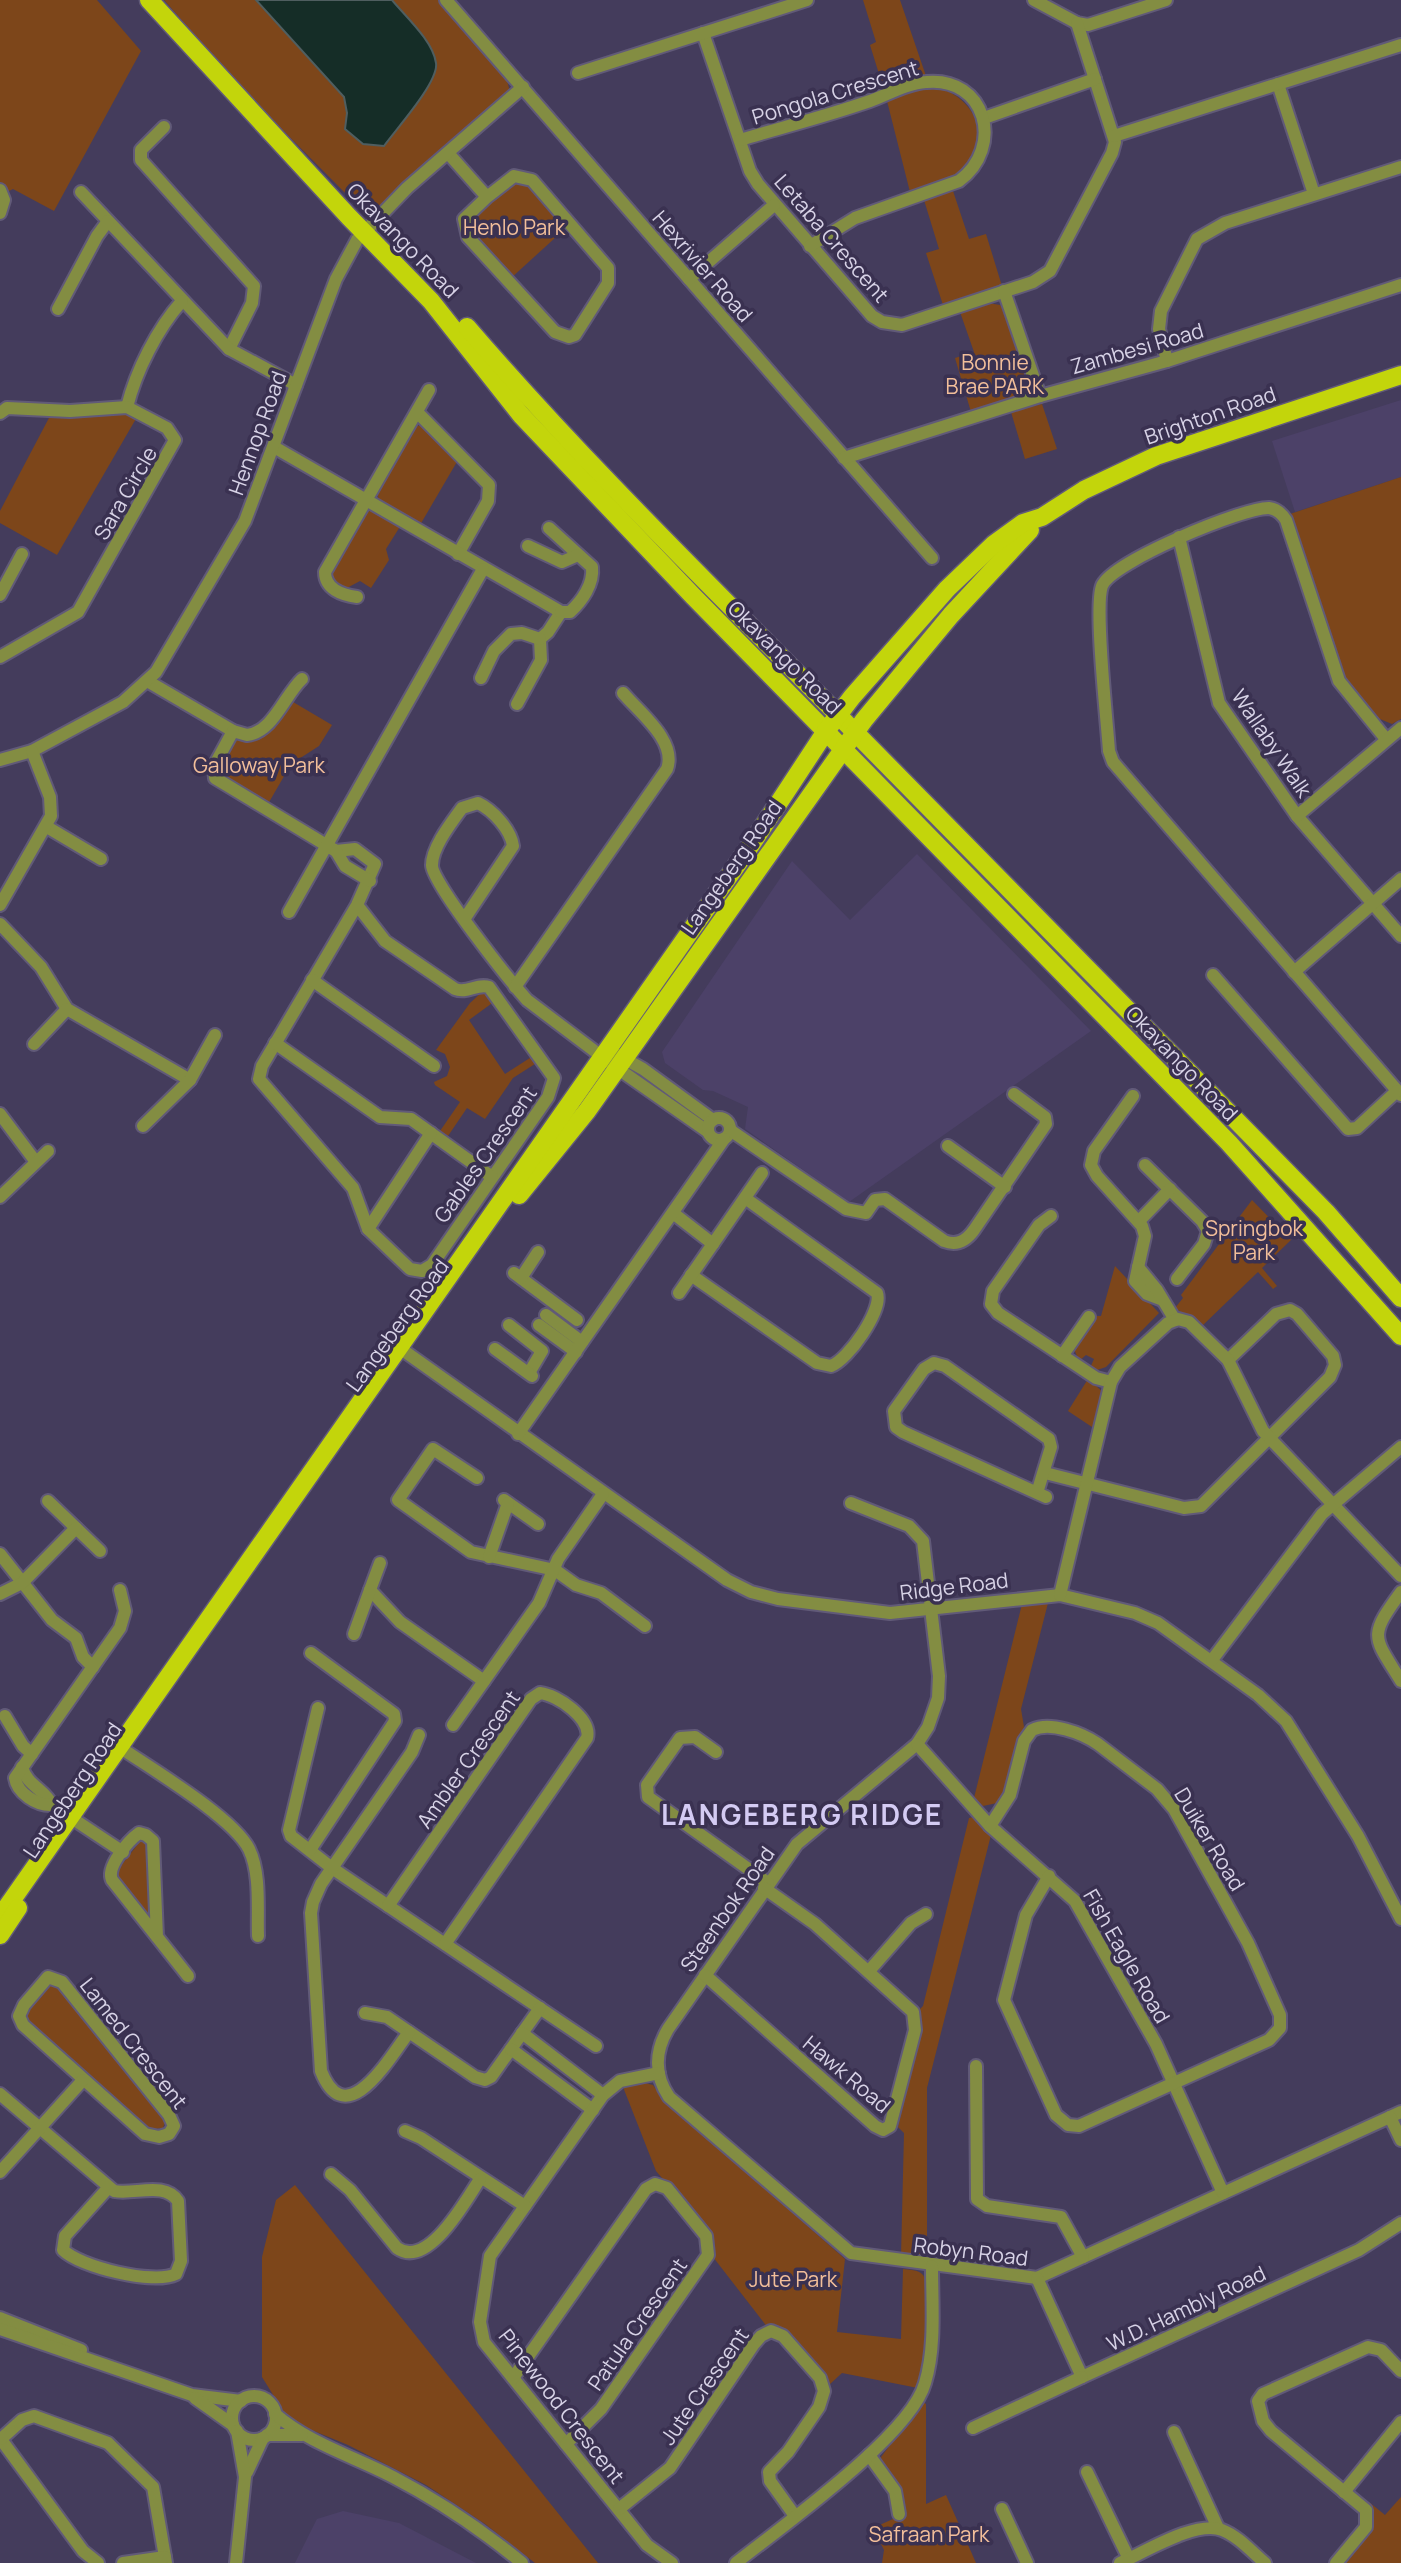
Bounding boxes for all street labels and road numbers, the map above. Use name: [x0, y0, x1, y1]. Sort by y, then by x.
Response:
street label: Pongola Crescent: [748, 53, 922, 131]
street label: Letaba Crescent: [769, 168, 895, 308]
street label: Okavango Road: [341, 176, 465, 304]
street label: Hexrivier Road: [647, 204, 759, 328]
street label: Zambesi Road: [1067, 316, 1207, 380]
street label: Hennop Road: [222, 367, 292, 499]
street label: Brighton Road: [1141, 379, 1279, 451]
street label: Sara Circle: [87, 441, 163, 545]
street label: Okavango Road: [722, 594, 848, 720]
street label: Wallaby Walk: [1226, 683, 1319, 803]
street label: Langeberg Road: [674, 794, 788, 940]
street label: Okavango Road: [1120, 999, 1244, 1127]
street label: Gables Crescent: [427, 1080, 543, 1228]
street label: Langeberg Road: [339, 1253, 455, 1397]
street label: Ridge Road: [898, 1565, 1010, 1607]
street label: Ambler Crescent: [410, 1684, 526, 1834]
street label: Langeberg Road: [16, 1717, 128, 1863]
street label: Duiker Road: [1168, 1782, 1252, 1896]
street label: Steenbok Road: [673, 1841, 781, 1977]
street label: Fish Eagle Road: [1077, 1884, 1177, 2028]
street label: Lamed Crescent: [74, 1972, 194, 2114]
street label: Hawk Road: [797, 2029, 897, 2119]
street label: Robyn Road: [912, 2230, 1030, 2272]
street label: Patula Crescent: [581, 2252, 693, 2396]
street label: W.D. Hambly Road: [1102, 2259, 1270, 2357]
street label: Jute Crescent: [653, 2322, 755, 2450]
street label: Pinewood Crescent: [493, 2323, 631, 2489]

